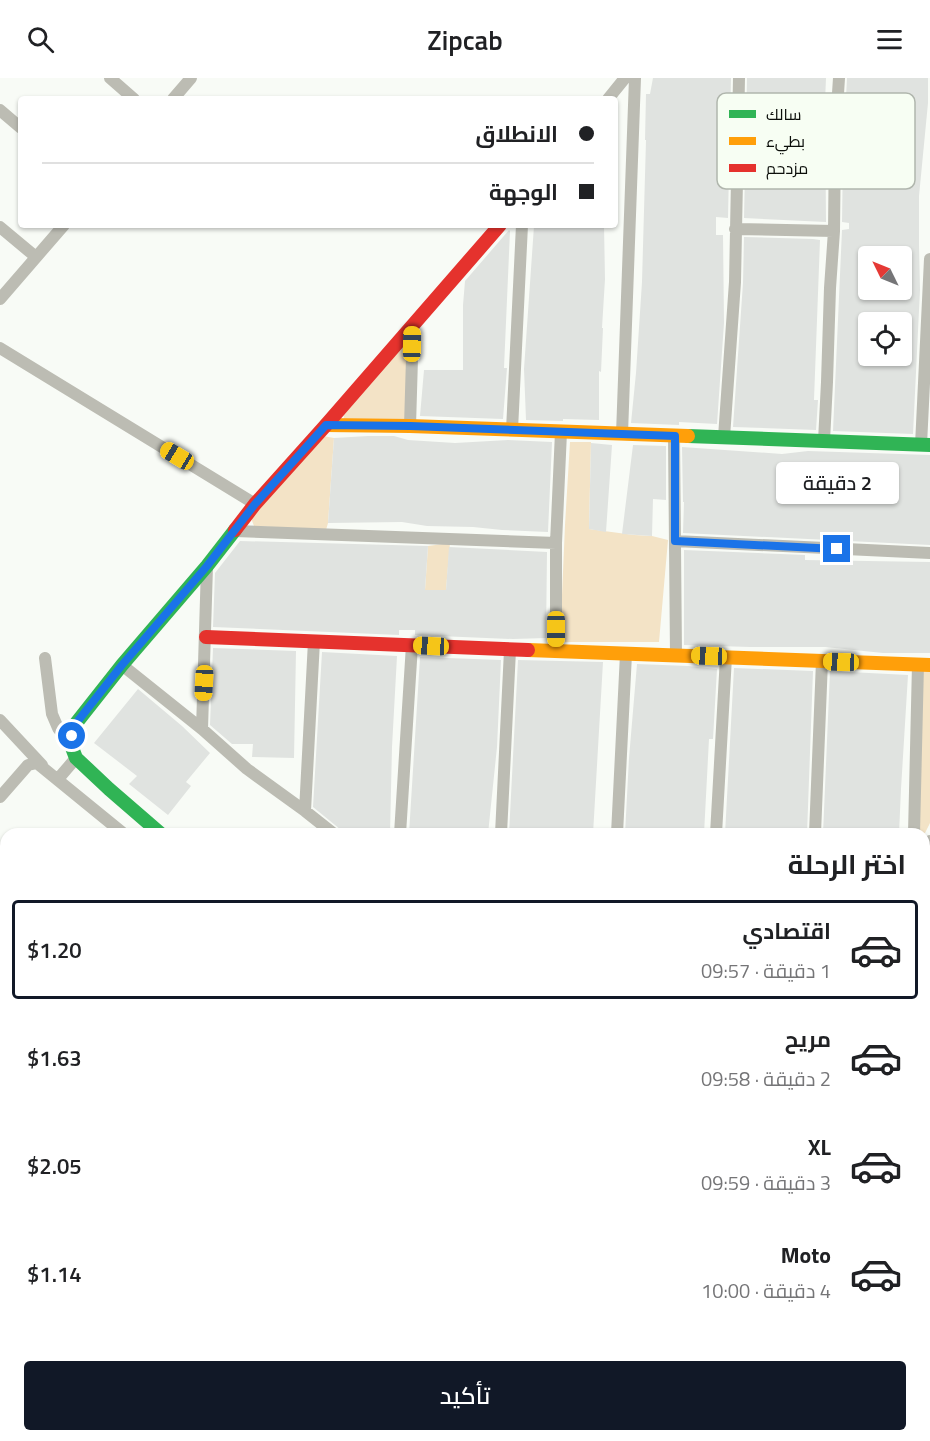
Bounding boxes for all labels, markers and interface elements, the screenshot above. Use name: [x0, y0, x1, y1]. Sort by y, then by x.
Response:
text: Zipcab: [427, 19, 503, 60]
icon: search: [24, 23, 57, 56]
icon: menu: [873, 23, 906, 56]
legend: [717, 93, 915, 189]
text: سالك: [766, 102, 801, 126]
text: الانطلاق: [475, 117, 558, 151]
text: بطيء: [766, 129, 805, 155]
text: مزدحم: [766, 156, 808, 180]
text: الوجهة: [489, 175, 558, 209]
north arrow: [858, 246, 912, 300]
map controls: [858, 246, 912, 366]
button: locate: [858, 312, 912, 366]
car: [403, 326, 421, 362]
car: [157, 439, 197, 473]
callout: 2 دقيقة: [776, 462, 898, 504]
text: 2 دقيقة: [803, 467, 872, 498]
route end: [823, 535, 850, 562]
car: [547, 611, 565, 647]
car: [413, 636, 449, 656]
car: [691, 646, 727, 666]
car: [823, 652, 859, 672]
car: [194, 665, 214, 701]
route start: [58, 722, 85, 749]
text: اختر الرحلة: [788, 843, 906, 884]
text: اقتصادي: [742, 914, 831, 948]
icon: car: [849, 923, 903, 977]
text: $1.20: [27, 933, 82, 967]
text: 1 دقيقة · 09:57: [701, 955, 831, 986]
text: مريح: [785, 1022, 831, 1056]
icon: car: [849, 1031, 903, 1085]
text: $1.63: [27, 1041, 82, 1075]
text: 2 دقيقة · 09:58: [701, 1063, 831, 1094]
text: XL: [808, 1130, 831, 1164]
icon: car: [849, 1139, 903, 1193]
text: $2.05: [27, 1149, 82, 1183]
text: 3 دقيقة · 09:59: [701, 1167, 831, 1198]
text: Moto: [781, 1238, 831, 1272]
icon: car: [849, 1247, 903, 1301]
text: $1.14: [27, 1257, 82, 1291]
text: 4 دقيقة · 10:00: [701, 1275, 831, 1306]
button: تأكيد: [24, 1361, 906, 1430]

